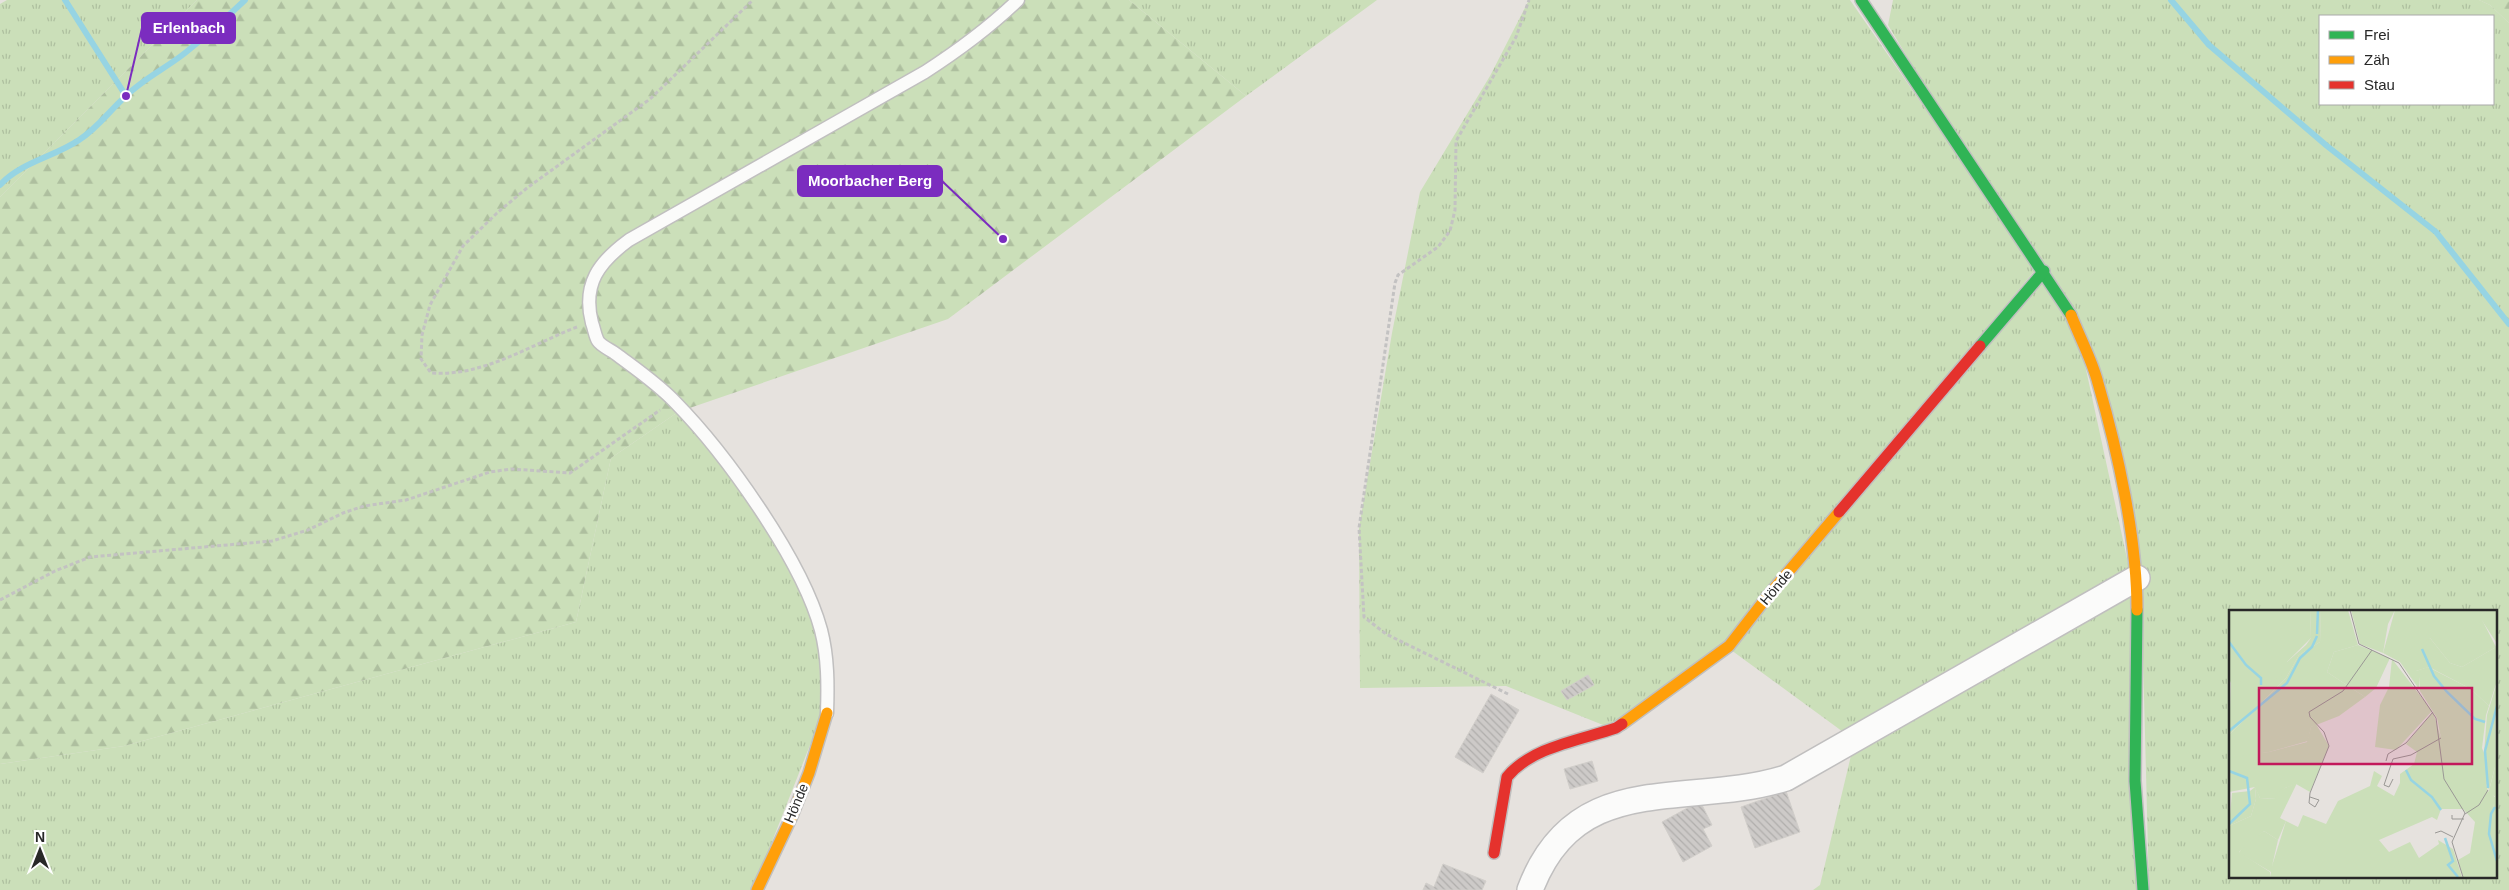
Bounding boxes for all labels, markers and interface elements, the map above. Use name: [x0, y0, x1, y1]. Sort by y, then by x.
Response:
callout: Erlenbach: [142, 13, 235, 43]
legend: [2319, 15, 2494, 105]
text: Erlenbach: [153, 19, 225, 36]
text: Frei: [2364, 26, 2390, 43]
text: Zäh: [2364, 51, 2390, 68]
text: Stau: [2364, 76, 2395, 93]
callout: Moorbacher Berg: [798, 166, 942, 196]
text: Moorbacher Berg: [808, 172, 932, 189]
street label: Hönde: [1757, 566, 1796, 608]
inset map: [2229, 610, 2496, 878]
street label: Hönde: [781, 781, 812, 825]
north arrow: [15, 825, 65, 875]
text: N: [35, 829, 45, 845]

